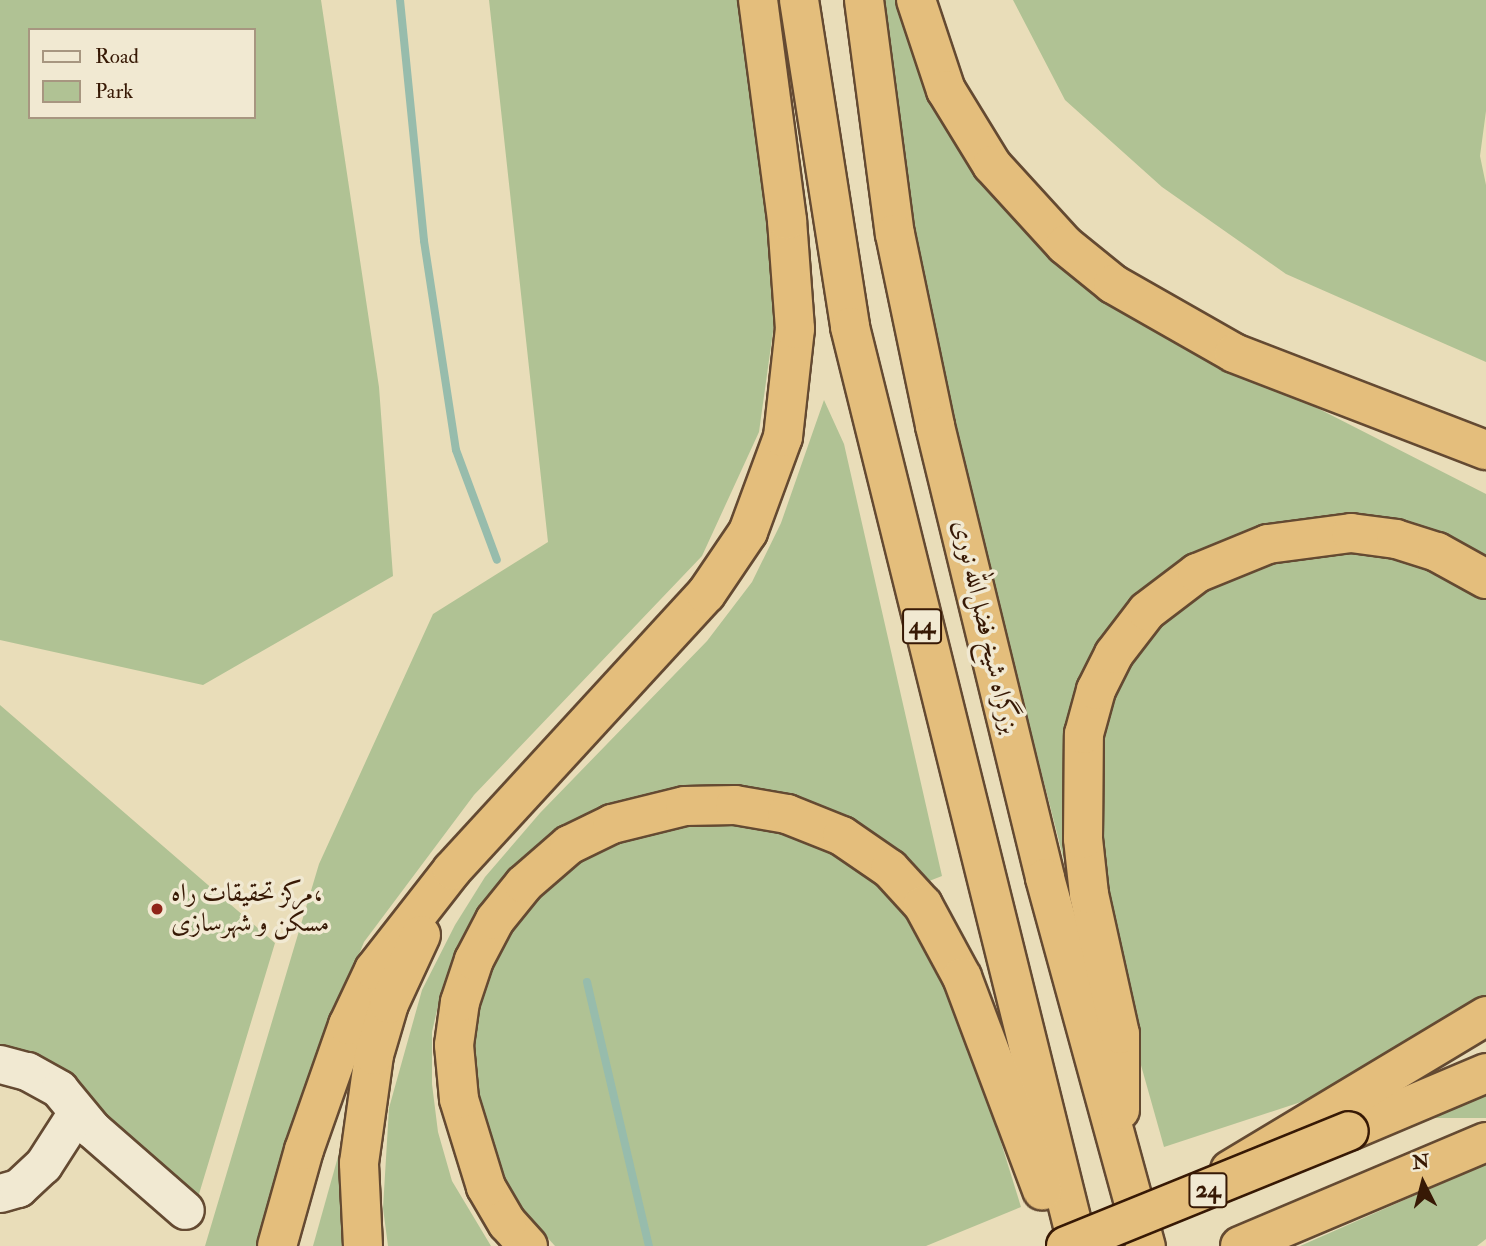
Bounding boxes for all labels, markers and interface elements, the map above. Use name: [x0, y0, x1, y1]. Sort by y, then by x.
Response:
legend: [28, 28, 256, 119]
text: Road: [95, 43, 139, 70]
text: Park: [95, 78, 133, 105]
street label: بزرگراه شیخ فضل‌الله نوری: [945, 517, 1025, 737]
road number: 44: [901, 606, 943, 646]
place label: مرکز تحقیقات راه، مسکن و شهرسازی: [171, 878, 329, 940]
marker: مرکز تحقیقات راه، مسکن و شهرسازی: [149, 901, 165, 917]
north arrow: [1388, 1148, 1458, 1218]
text: N: [1411, 1149, 1431, 1175]
road number: 24: [1187, 1170, 1229, 1210]

